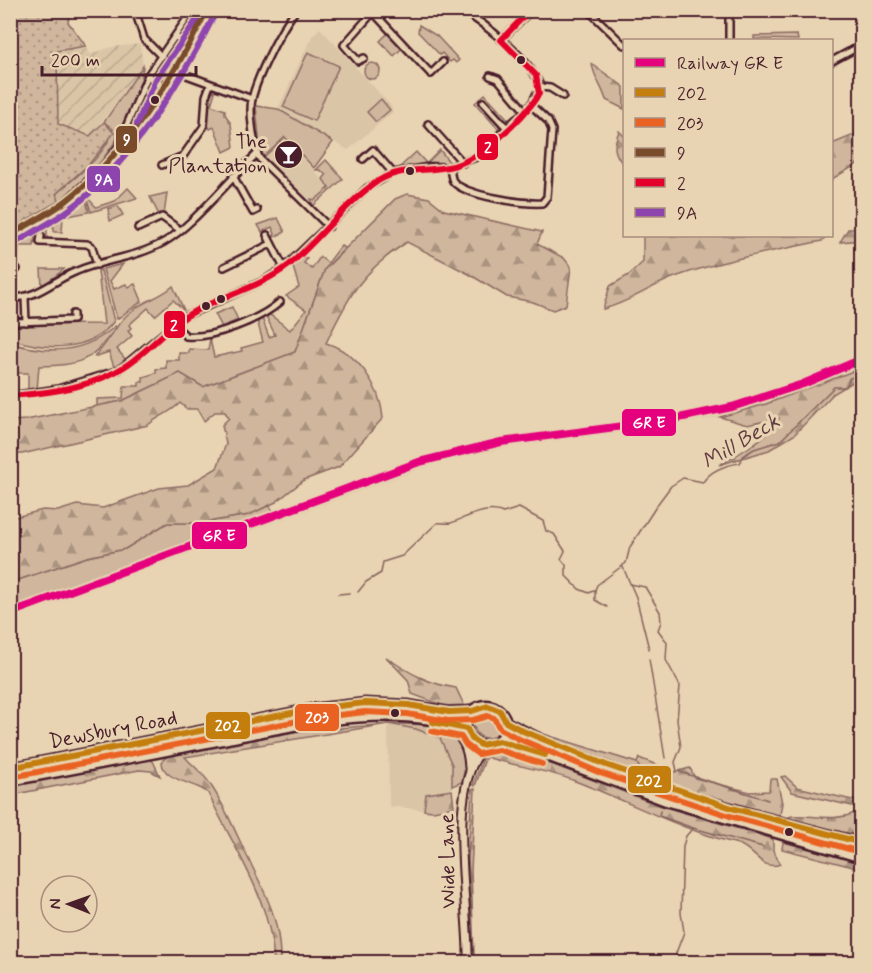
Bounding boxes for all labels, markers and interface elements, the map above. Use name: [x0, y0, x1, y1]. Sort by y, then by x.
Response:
scale bar: [42, 39, 196, 77]
legend: [623, 39, 833, 237]
text: 200 m: [51, 49, 100, 73]
text: Railway GR E: [677, 52, 783, 76]
unlabelled marker: [515, 54, 527, 66]
text: 202: [677, 82, 707, 106]
unlabelled marker: [149, 94, 161, 106]
text: 203: [677, 112, 703, 136]
line badge: 9: [115, 125, 138, 154]
place label: The Plantation: [168, 128, 267, 180]
text: 9: [123, 130, 131, 151]
line badge: 2: [476, 133, 499, 161]
bar icon: The Plantation: [272, 138, 304, 170]
text: 2: [484, 138, 492, 159]
text: 9: [677, 142, 686, 166]
line badge: 9A: [86, 165, 121, 193]
unlabelled marker: [404, 165, 416, 177]
text: 9A: [95, 170, 113, 191]
text: 2: [677, 172, 686, 196]
text: 9A: [677, 202, 698, 226]
unlabelled marker: [215, 293, 227, 305]
unlabelled marker: [200, 300, 212, 312]
line badge: 2: [163, 310, 186, 339]
text: 2: [170, 316, 178, 337]
line badge: GR E: [621, 408, 677, 437]
water label: Mill Beck: [697, 408, 785, 476]
text: GR E: [632, 413, 666, 434]
line badge: GR E: [191, 521, 248, 550]
text: GR E: [202, 526, 236, 547]
line badge: 203: [294, 703, 340, 732]
street label: Dewsbury Road: [46, 704, 180, 756]
unlabelled marker: [389, 707, 401, 719]
text: 203: [305, 708, 329, 729]
line badge: 202: [205, 711, 251, 740]
text: 202: [215, 716, 242, 737]
line badge: 202: [627, 765, 672, 794]
text: 202: [636, 771, 663, 792]
street label: Wide Lane: [433, 813, 463, 909]
unlabelled marker: [783, 826, 795, 838]
north arrow: [39, 874, 99, 934]
text: N: [45, 898, 66, 909]

